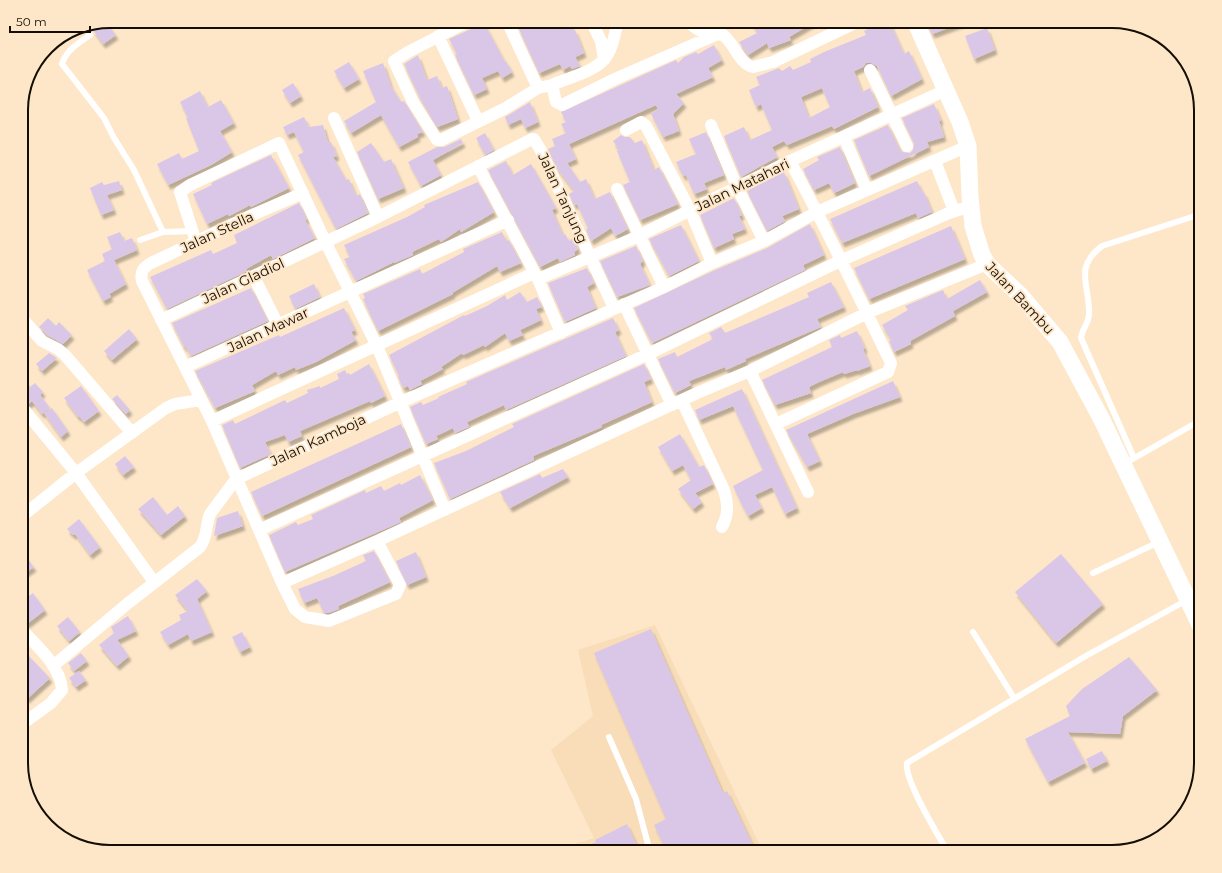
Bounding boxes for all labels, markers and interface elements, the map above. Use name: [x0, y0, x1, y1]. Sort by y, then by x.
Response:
scale bar: [10, 8, 90, 34]
text: 50 m: [16, 14, 47, 29]
street label: Jalan Tanjung: [534, 149, 592, 246]
street label: Jalan Matahari: [691, 154, 792, 216]
street label: Jalan Stella: [177, 207, 256, 257]
street label: Jalan Gladiol: [198, 254, 287, 308]
street label: Jalan Bambu: [981, 257, 1058, 338]
street label: Jalan Mawar: [223, 303, 312, 357]
street label: Jalan Kamboja: [266, 410, 369, 470]

